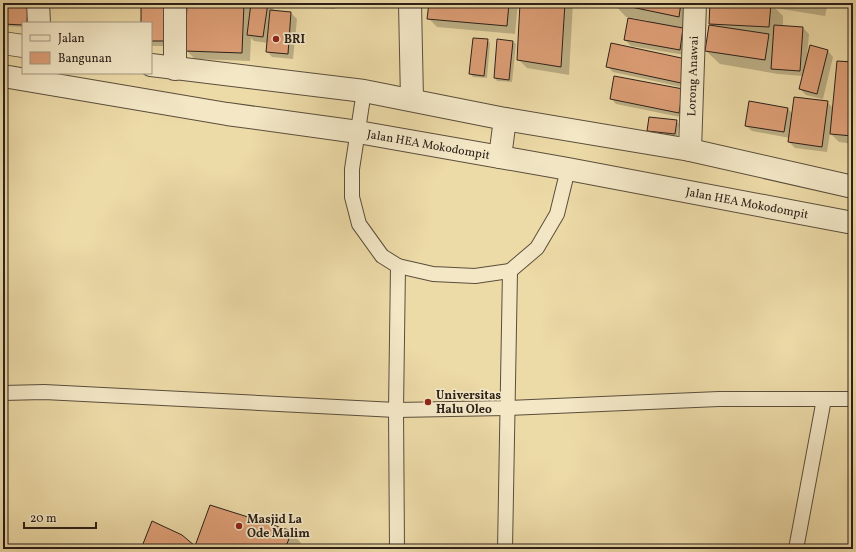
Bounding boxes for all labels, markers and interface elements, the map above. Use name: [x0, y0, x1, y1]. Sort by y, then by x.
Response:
legend: [22, 22, 152, 74]
text: Jalan: [58, 31, 85, 47]
place label: BRI: [284, 32, 305, 48]
marker: BRI: [271, 34, 281, 44]
street label: Lorong Anawai: [684, 35, 703, 117]
text: Bangunan: [58, 51, 112, 67]
street label: Jalan HEA Mokodompit: [366, 127, 491, 164]
street label: Jalan HEA Mokodompit: [684, 184, 810, 223]
place label: Universitas Halu Oleo: [436, 388, 501, 418]
marker: Universitas Halu Oleo: [423, 397, 433, 407]
scale bar: [24, 504, 96, 530]
text: 20 m: [30, 511, 57, 527]
place label: Masjid La Ode Malim: [247, 512, 310, 542]
marker: Masjid La Ode Malim: [234, 521, 244, 531]

